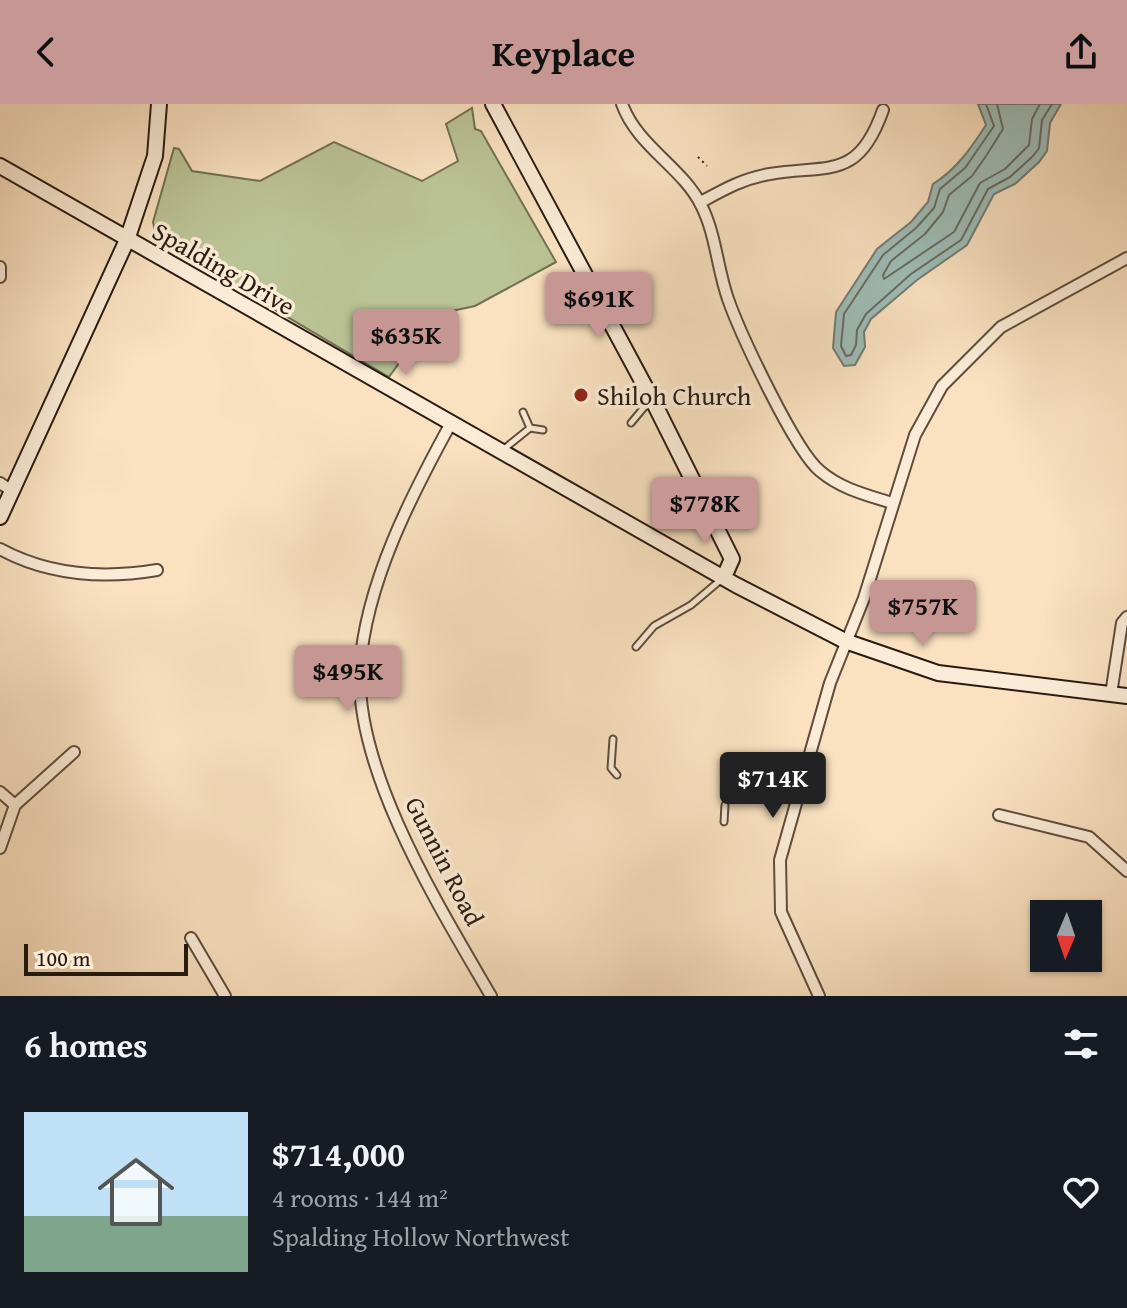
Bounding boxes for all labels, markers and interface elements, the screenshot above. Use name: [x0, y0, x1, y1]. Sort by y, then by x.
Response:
text: Keyplace: [492, 26, 635, 79]
icon: back: [24, 30, 68, 74]
icon: share: [1059, 30, 1103, 74]
street label: Spalding Drive: [145, 211, 303, 325]
pin: $691K: [543, 272, 655, 340]
text: $691K: [564, 278, 634, 317]
pin: $635K: [350, 309, 462, 377]
text: $635K: [371, 315, 441, 354]
place label: Shiloh Church: [597, 376, 752, 415]
marker: Shiloh Church: [572, 386, 590, 404]
pin: $778K: [649, 477, 761, 545]
text: $778K: [670, 483, 740, 522]
pin: $757K: [867, 580, 979, 648]
text: $757K: [888, 586, 958, 625]
pin: $495K: [292, 645, 404, 713]
text: $495K: [313, 651, 383, 690]
pin: $714K: [717, 752, 829, 820]
text: $714K: [738, 758, 808, 797]
street label: Gunnin Road: [396, 789, 494, 933]
north arrow: [1030, 900, 1102, 972]
map controls: [1030, 900, 1102, 972]
scale bar: [24, 940, 188, 976]
text: 100 m: [36, 942, 91, 974]
text: 6 homes: [24, 1020, 148, 1069]
icon: filters: [1059, 1022, 1103, 1066]
text: $714,000: [272, 1129, 405, 1178]
icon: home: [88, 1144, 184, 1240]
icon: heart: [1059, 1170, 1103, 1214]
text: 4 rooms · 144 m²: [272, 1178, 448, 1217]
text: Spalding Hollow Northwest: [272, 1217, 569, 1256]

